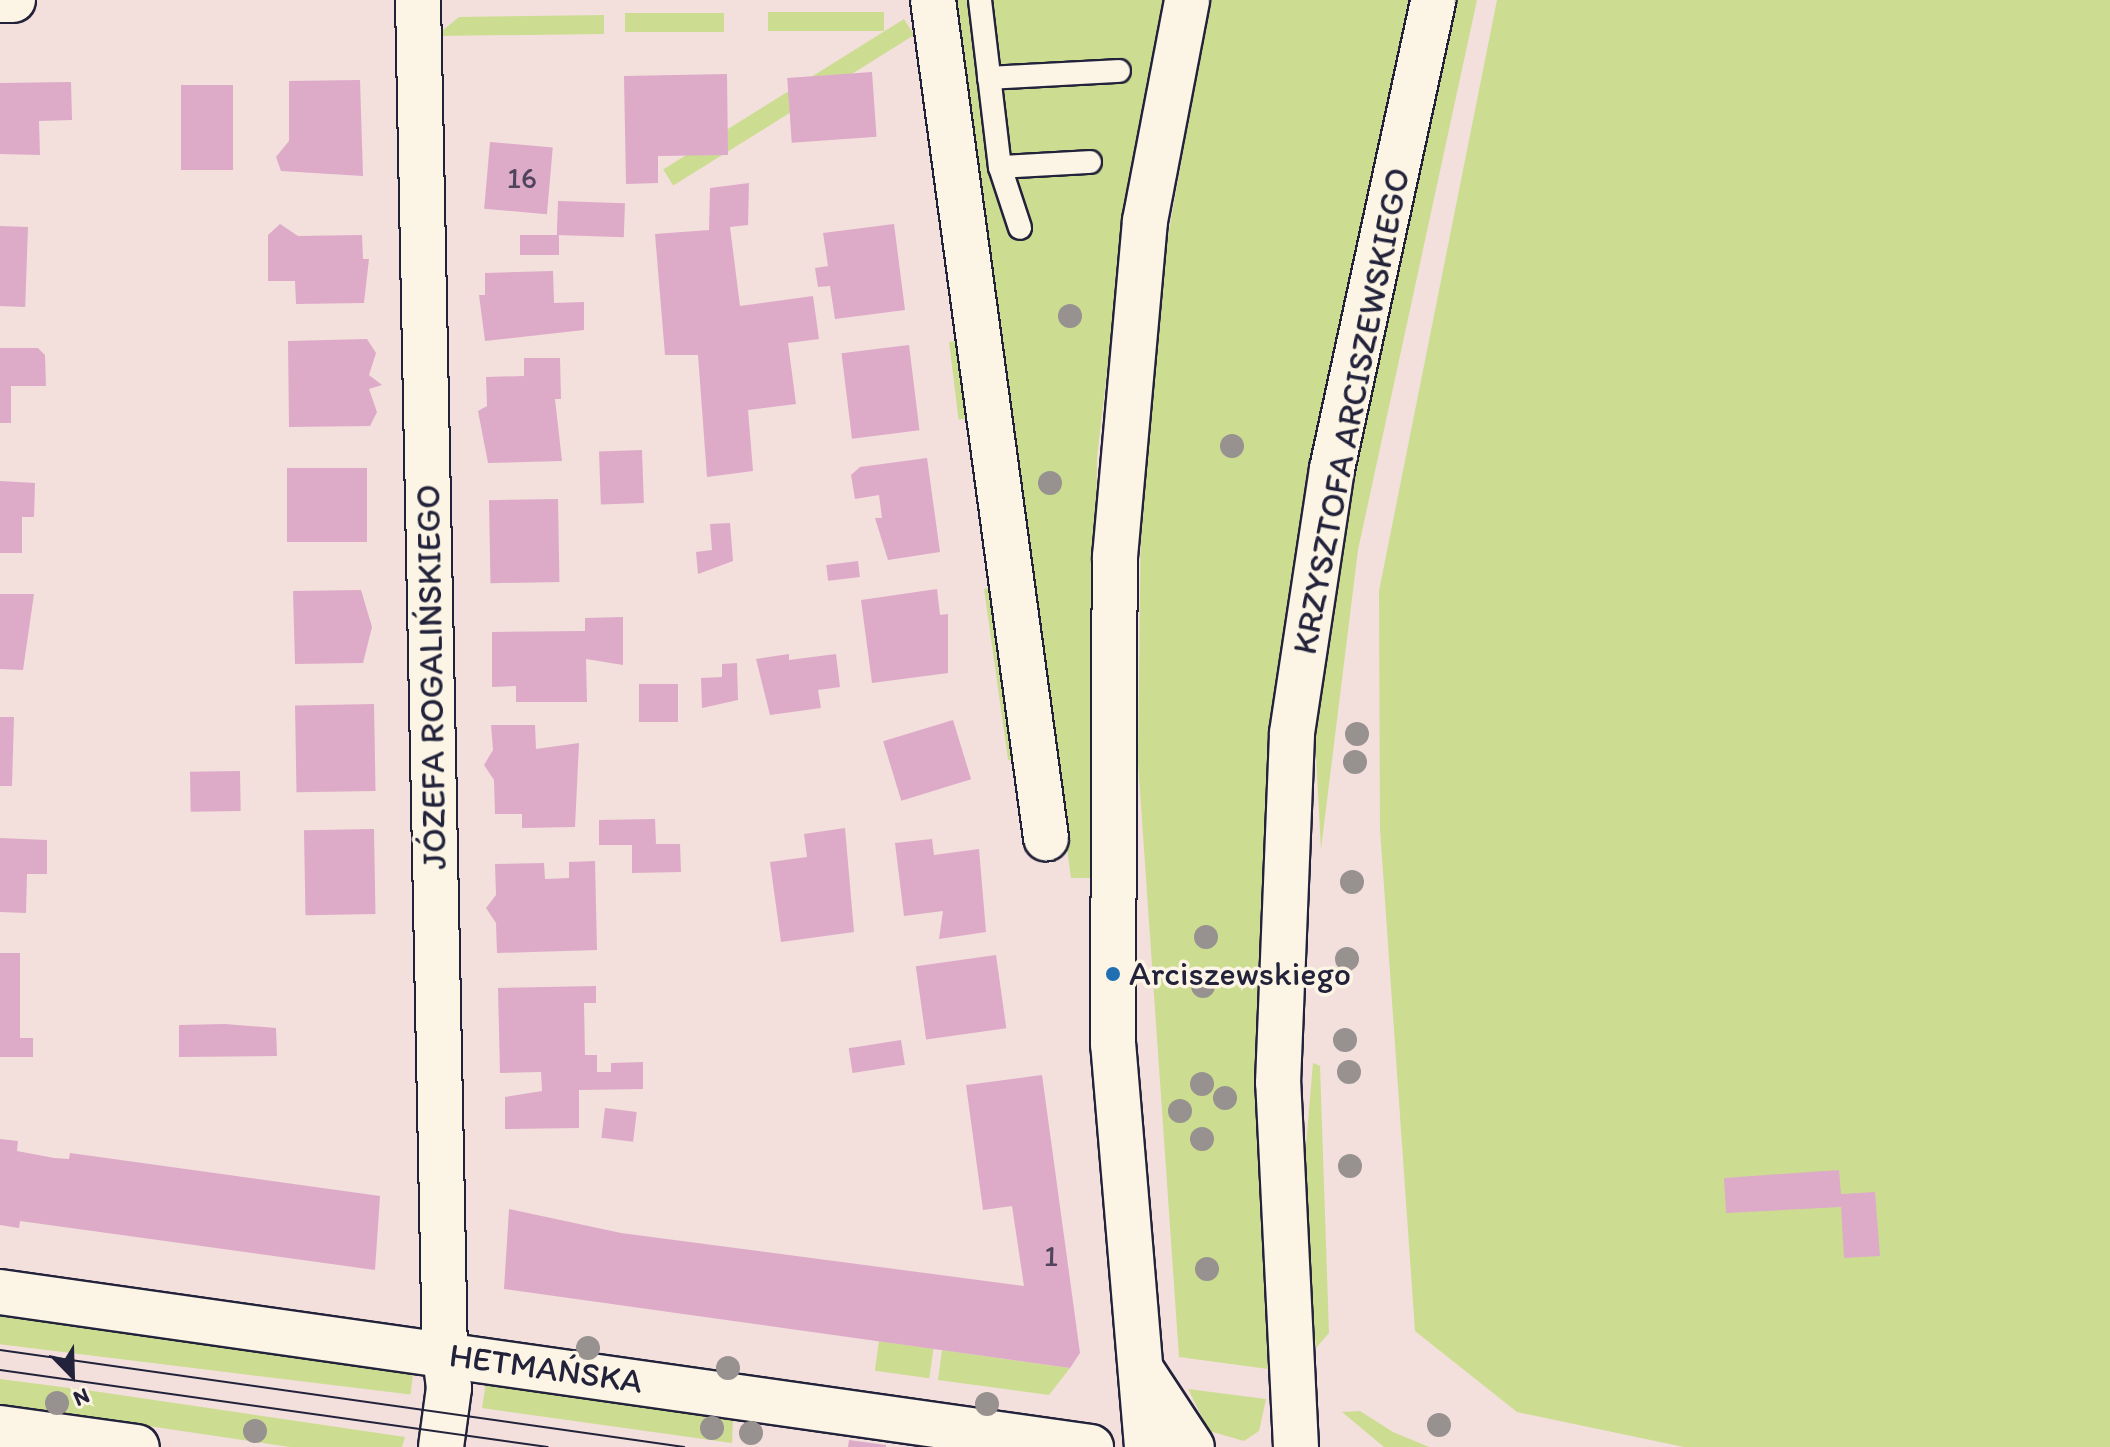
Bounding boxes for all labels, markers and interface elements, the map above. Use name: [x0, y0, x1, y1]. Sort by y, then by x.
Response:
house number: 16: [507, 160, 537, 196]
street label: KRZYSZTOFA ARCISZEWSKIEGO: [1284, 166, 1418, 656]
street label: JÓZEFA ROGALIŃSKIEGO: [407, 482, 455, 872]
place label: Arciszewskiego: [1129, 954, 1351, 994]
marker: Arciszewskiego: [1104, 965, 1122, 983]
house number: 1: [1044, 1238, 1058, 1274]
street label: HETMAŃSKA: [447, 1334, 645, 1402]
north arrow: [32, 1335, 112, 1415]
text: N: [69, 1382, 94, 1413]

